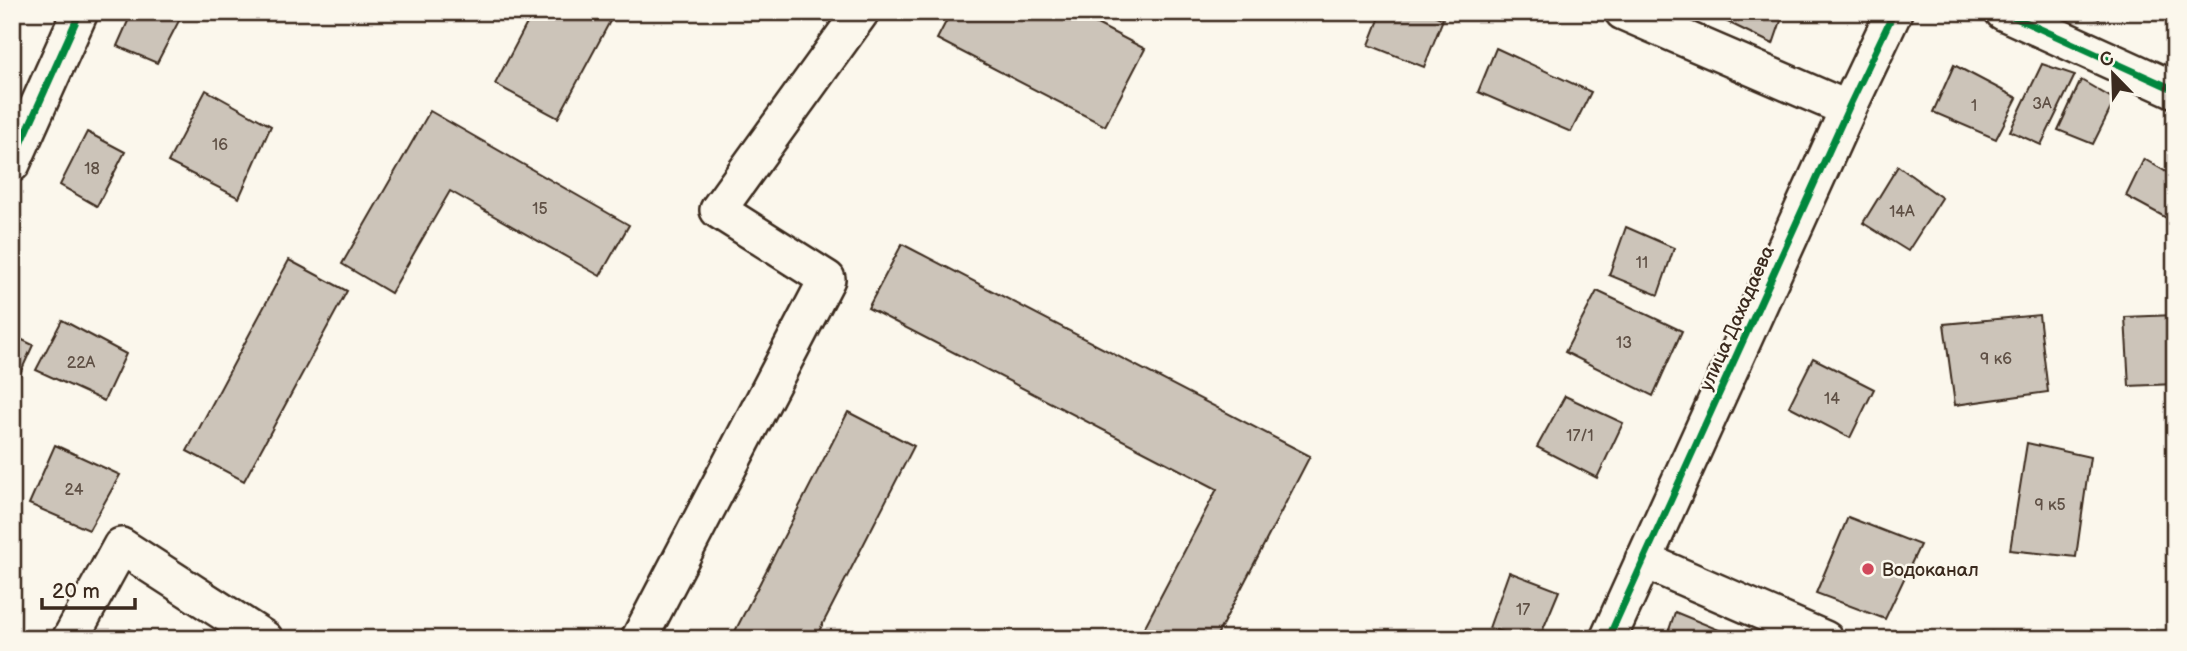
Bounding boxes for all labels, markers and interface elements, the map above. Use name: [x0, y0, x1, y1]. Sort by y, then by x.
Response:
north arrow: [2078, 38, 2148, 108]
text: С: [2096, 47, 2118, 73]
house number: 3А: [2032, 95, 2052, 114]
house number: 1: [1971, 97, 1977, 116]
house number: 16: [212, 136, 228, 155]
house number: 18: [84, 160, 100, 179]
house number: 15: [532, 200, 548, 219]
house number: 14А: [1889, 203, 1915, 222]
street label: улица Дахадаева: [1695, 242, 1780, 395]
house number: 11: [1636, 254, 1648, 273]
house number: 13: [1616, 334, 1632, 353]
house number: 9 к6: [1980, 350, 2012, 369]
house number: 22А: [67, 354, 96, 373]
house number: 14: [1824, 390, 1840, 409]
house number: 17/1: [1566, 427, 1594, 446]
house number: 24: [65, 481, 84, 500]
house number: 9 к5: [2034, 496, 2066, 515]
place label: Водоканал: [1882, 559, 1979, 582]
marker: Водоканал: [1860, 561, 1876, 577]
scale bar: [42, 567, 135, 611]
text: 20 m: [52, 579, 100, 604]
house number: 17: [1516, 601, 1530, 620]

